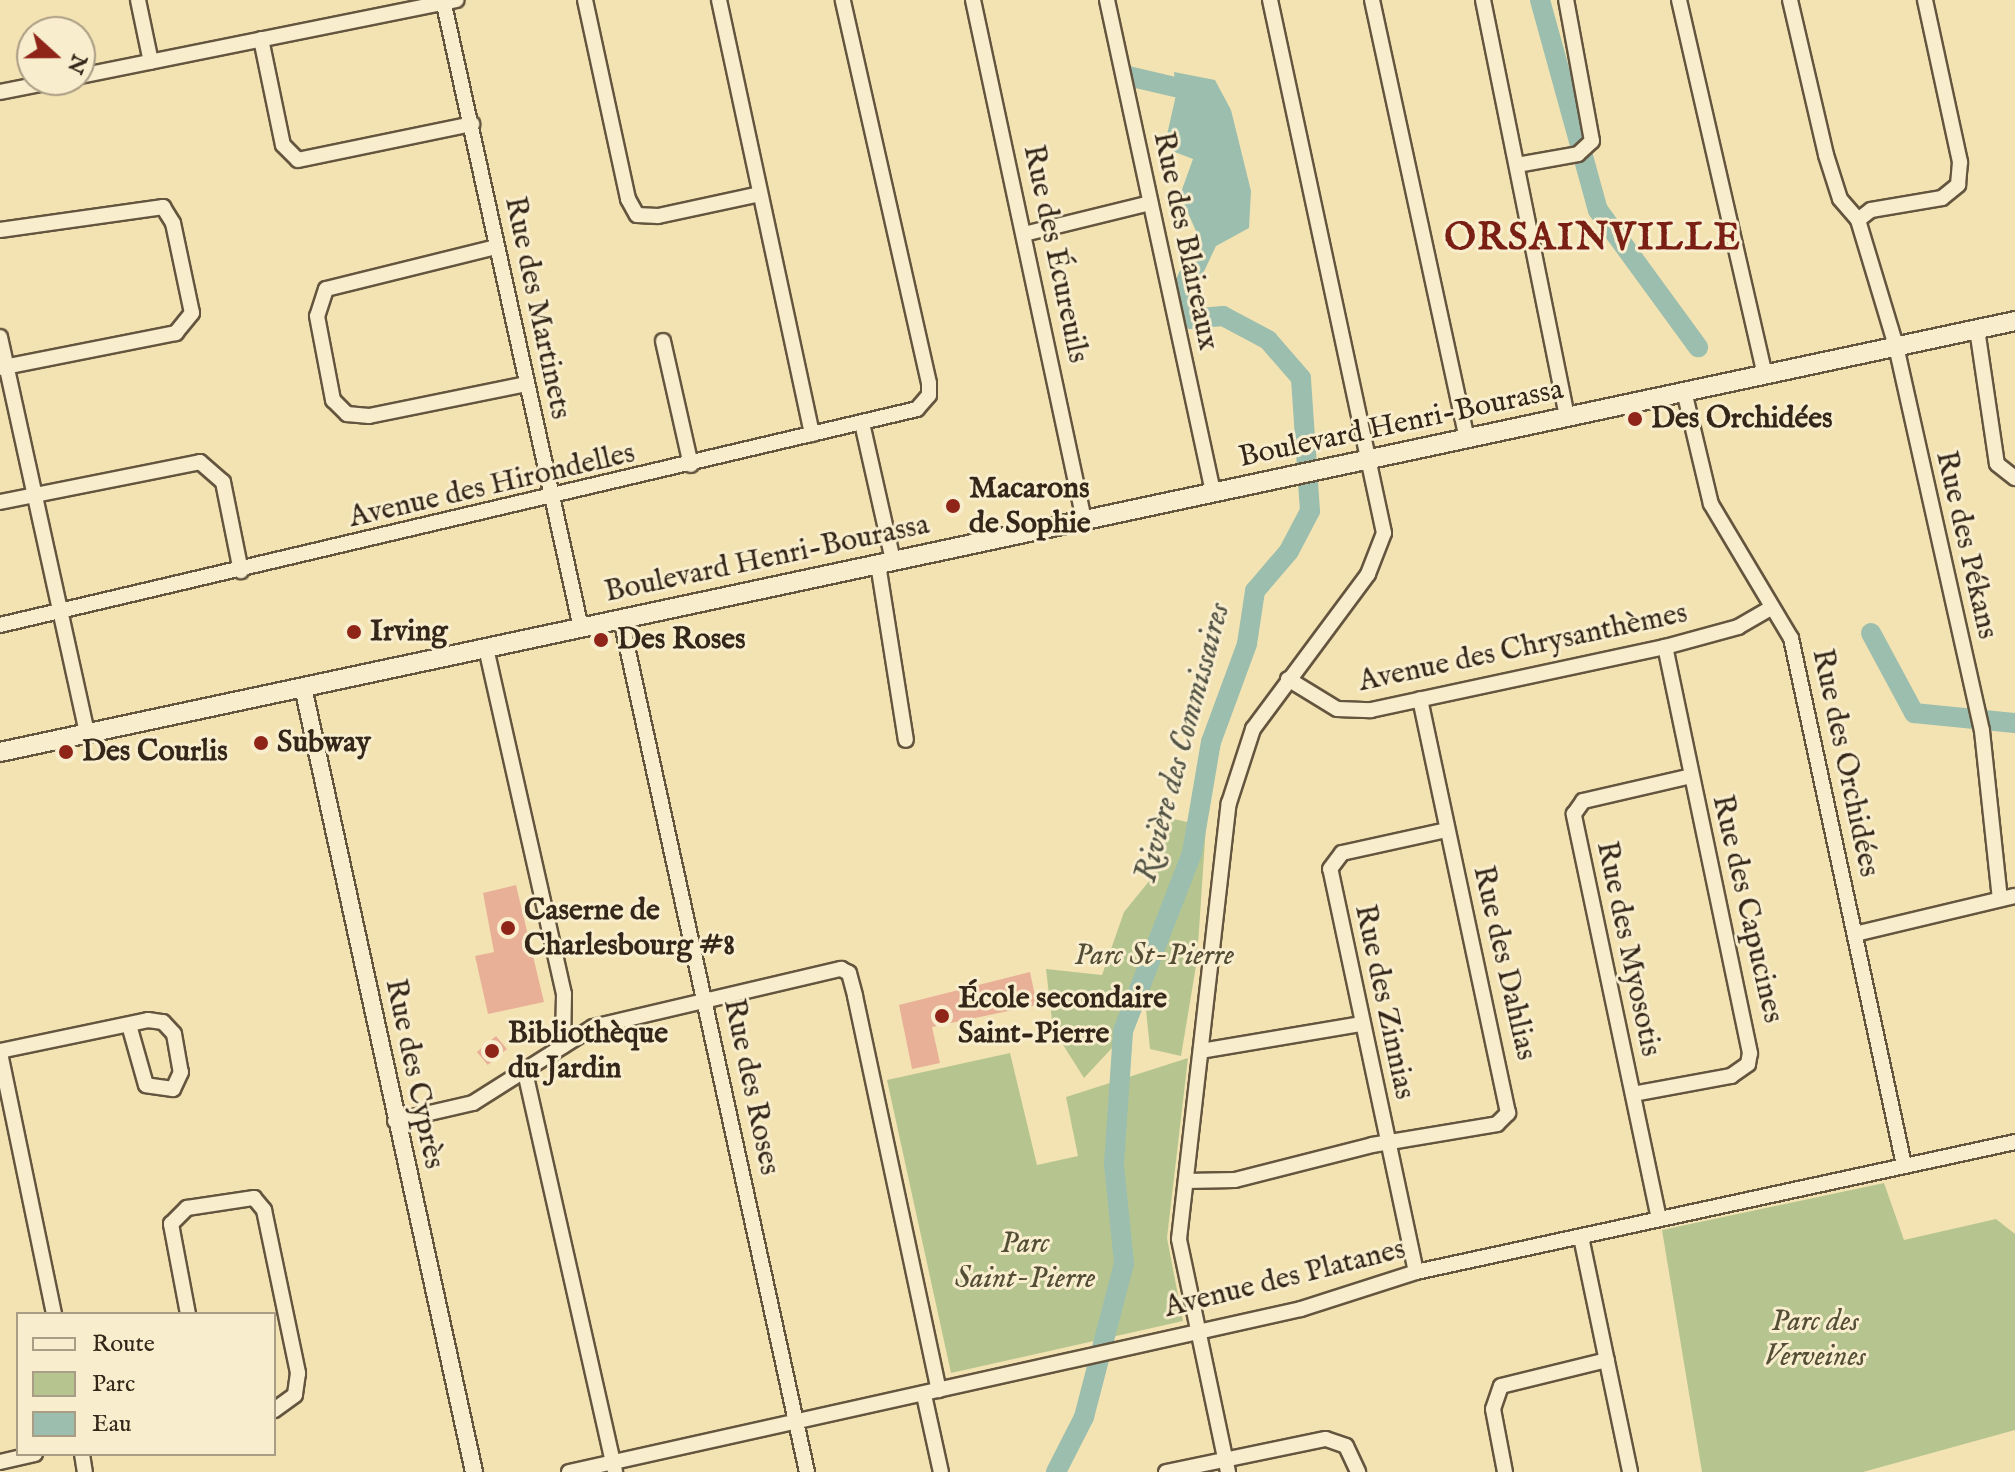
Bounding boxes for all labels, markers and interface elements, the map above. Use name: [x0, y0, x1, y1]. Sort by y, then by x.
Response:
north arrow: [16, 16, 96, 96]
text: N: [60, 50, 93, 78]
street label: Rue des Blaireaux: [1144, 128, 1226, 354]
street label: Rue des Écureuils: [1014, 142, 1096, 366]
street label: Rue des Martinets: [496, 193, 578, 423]
district label: ORSAINVILLE: [1444, 217, 1742, 263]
street label: Boulevard Henri-Bourassa: [1236, 372, 1566, 476]
place label: Des Orchidées: [1651, 401, 1833, 437]
marker: Des Orchidées: [1626, 410, 1644, 428]
street label: Avenue des Hirondelles: [346, 436, 638, 536]
street label: Rue des Pékans: [1927, 448, 2005, 642]
place label: Macarons de Sophie: [969, 471, 1091, 542]
marker: Macarons de Sophie: [944, 497, 962, 515]
street label: Boulevard Henri-Bourassa: [602, 507, 932, 611]
street label: Avenue des Chrysanthèmes: [1355, 596, 1691, 700]
water label: Rivière des Commissaires: [1128, 599, 1240, 887]
place label: Irving: [370, 614, 448, 650]
place label: Des Roses: [617, 622, 746, 658]
marker: Irving: [345, 623, 363, 641]
marker: Des Roses: [592, 631, 610, 649]
street label: Rue des Orchidées: [1803, 646, 1887, 880]
place label: Subway: [277, 725, 371, 761]
place label: Des Courlis: [82, 734, 228, 770]
marker: Subway: [252, 734, 270, 752]
marker: Des Courlis: [57, 743, 75, 761]
street label: Rue des Capucines: [1703, 792, 1791, 1026]
street label: Rue des Myosotis: [1588, 838, 1668, 1060]
street label: Rue des Dahlias: [1464, 862, 1544, 1064]
place label: Caserne de Charlesbourg #8: [524, 893, 735, 964]
street label: Rue des Zinnias: [1346, 901, 1422, 1103]
marker: Caserne de Charlesbourg #8: [499, 919, 517, 937]
park label: Parc St-Pierre: [1074, 938, 1234, 974]
street label: Rue des Cyprès: [376, 976, 452, 1172]
place label: École secondaire Saint-Pierre: [958, 981, 1167, 1052]
street label: Rue des Roses: [715, 996, 787, 1178]
marker: École secondaire Saint-Pierre: [933, 1007, 951, 1025]
place label: Bibliothèque du Jardin: [508, 1016, 668, 1086]
marker: Bibliothèque du Jardin: [483, 1042, 501, 1060]
park label: Parc Saint-Pierre: [955, 1226, 1095, 1296]
street label: Avenue des Platanes: [1161, 1232, 1409, 1326]
park label: Parc des Verveines: [1764, 1304, 1866, 1374]
legend: [16, 1312, 276, 1456]
text: Route: [92, 1329, 155, 1360]
text: Parc: [92, 1369, 135, 1400]
text: Eau: [92, 1409, 131, 1440]

